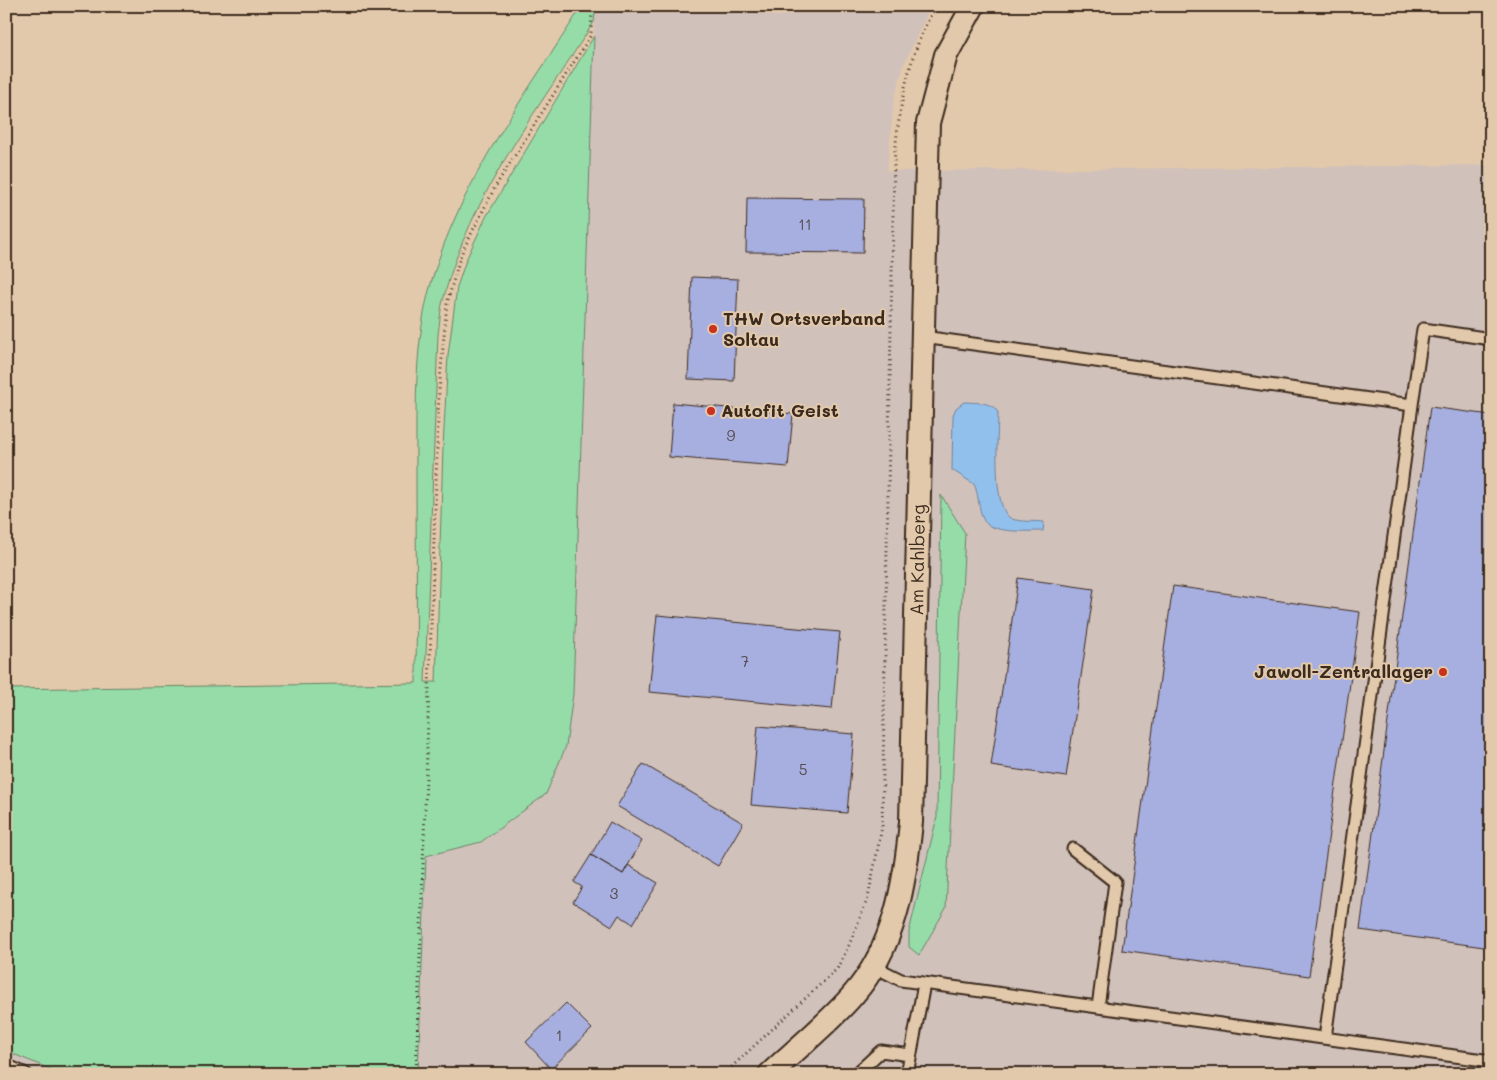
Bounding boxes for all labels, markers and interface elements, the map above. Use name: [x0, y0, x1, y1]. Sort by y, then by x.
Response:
house number: 11: [798, 214, 812, 234]
place label: THW Ortsverband Soltau: [723, 306, 885, 351]
marker: THW Ortsverband Soltau: [707, 323, 719, 335]
place label: Autofit Geist: [721, 398, 839, 422]
marker: Autofit Geist: [705, 405, 717, 417]
house number: 9: [727, 425, 736, 445]
street label: Am Kahlberg: [904, 504, 930, 616]
house number: 7: [741, 651, 749, 671]
place label: Jawoll-Zentrallager: [1254, 659, 1433, 683]
marker: Jawoll-Zentrallager: [1437, 666, 1449, 678]
house number: 5: [799, 759, 807, 779]
house number: 3: [610, 883, 619, 903]
house number: 1: [556, 1025, 562, 1045]

